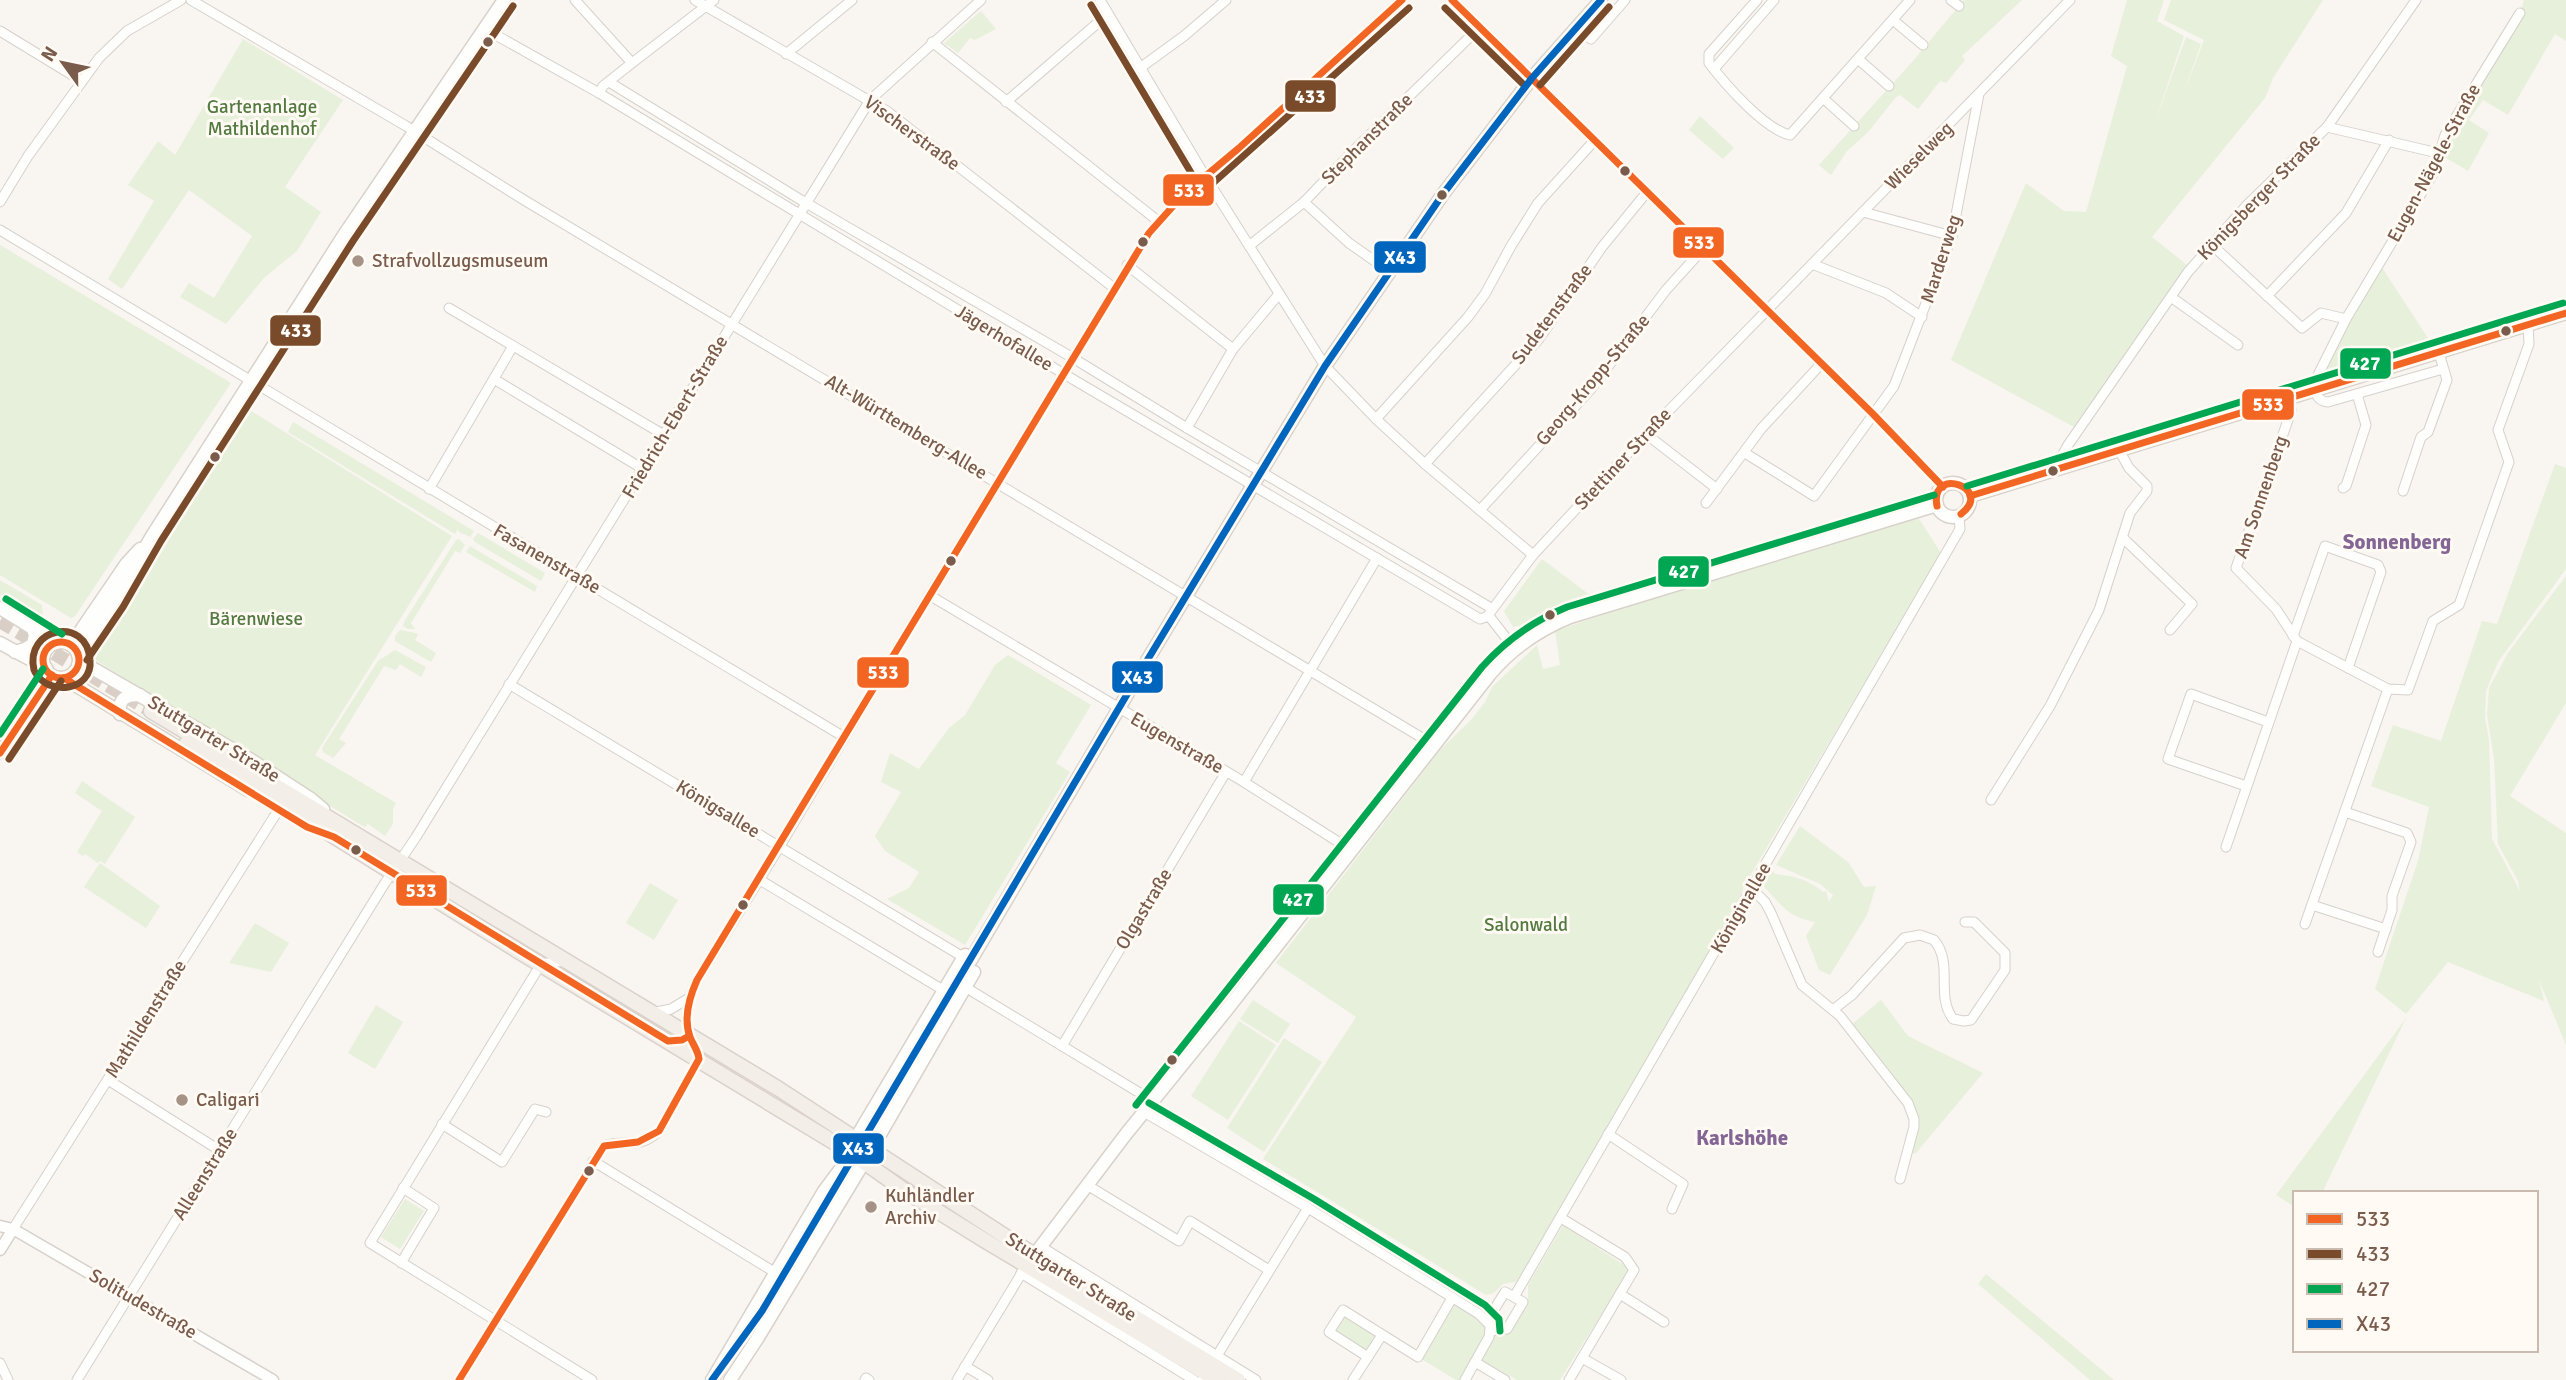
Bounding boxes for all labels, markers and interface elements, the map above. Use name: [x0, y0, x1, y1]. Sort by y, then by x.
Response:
north arrow: [28, 28, 98, 98]
unlabelled marker: [481, 35, 495, 49]
text: N: [36, 42, 63, 66]
line badge: 433: [1284, 79, 1337, 113]
street label: Eugen-Nägele-Straße: [2382, 80, 2486, 246]
text: 433: [1295, 85, 1325, 109]
street label: Stephanstraße: [1316, 88, 1418, 190]
street label: Vischerstraße: [859, 90, 965, 176]
park label: Gartenanlage Mathildenhof: [207, 95, 318, 141]
street label: Wieselweg: [1880, 117, 1958, 195]
street label: Königsberger Straße: [2192, 129, 2326, 265]
unlabelled marker: [1618, 164, 1632, 178]
line badge: 533: [1162, 173, 1215, 207]
text: 533: [1174, 179, 1204, 203]
unlabelled marker: [1435, 188, 1449, 202]
street label: Marderweg: [1915, 212, 1967, 306]
line badge: 533: [1672, 226, 1725, 259]
text: 533: [1684, 231, 1714, 255]
unlabelled marker: [1136, 235, 1150, 249]
line badge: X43: [1373, 240, 1427, 274]
text: X43: [1384, 246, 1416, 270]
place label: Strafvollzugsmuseum: [372, 249, 548, 273]
marker: Strafvollzugsmuseum: [350, 253, 366, 269]
street label: Sudetenstraße: [1506, 259, 1598, 369]
street label: Jägerhofallee: [951, 299, 1057, 377]
street label: Georg-Kropp-Straße: [1531, 309, 1655, 451]
line badge: 433: [269, 314, 322, 347]
text: 433: [281, 319, 311, 343]
unlabelled marker: [2499, 324, 2513, 338]
street label: Friedrich-Ebert-Straße: [617, 331, 733, 503]
line badge: 427: [2339, 347, 2392, 380]
text: 427: [2350, 352, 2380, 376]
street label: Alt-Württemberg-Allee: [820, 369, 992, 485]
line badge: 533: [2241, 388, 2295, 421]
text: 533: [2253, 393, 2283, 417]
street label: Stettiner Straße: [1569, 403, 1677, 515]
street label: Am Sonnenberg: [2229, 432, 2293, 562]
unlabelled marker: [208, 450, 222, 464]
unlabelled marker: [2046, 464, 2060, 478]
street label: Fasanenstraße: [489, 519, 605, 599]
district label: Sonnenberg: [2343, 529, 2451, 555]
unlabelled marker: [944, 554, 958, 568]
line badge: 427: [1657, 555, 1710, 588]
text: 427: [1669, 560, 1699, 584]
park label: Bärenwiese: [209, 607, 303, 631]
unlabelled marker: [1543, 608, 1557, 622]
line badge: 533: [856, 656, 910, 689]
line badge: X43: [1111, 660, 1164, 694]
text: 533: [868, 661, 898, 685]
text: X43: [1121, 666, 1153, 690]
street label: Stuttgarter Straße: [143, 690, 285, 788]
street label: Eugenstraße: [1126, 707, 1228, 779]
street label: Königsallee: [671, 774, 765, 844]
unlabelled marker: [349, 843, 363, 857]
street label: Königinallee: [1705, 858, 1777, 958]
street label: Olgastraße: [1110, 864, 1178, 954]
line badge: 533: [395, 874, 448, 907]
text: 533: [406, 879, 436, 903]
line badge: 427: [1272, 883, 1325, 916]
text: 427: [1283, 888, 1313, 912]
unlabelled marker: [736, 898, 750, 912]
park label: Salonwald: [1484, 913, 1568, 937]
street label: Mathildenstraße: [100, 955, 192, 1083]
unlabelled marker: [1165, 1053, 1179, 1067]
place label: Caligari: [196, 1088, 260, 1112]
marker: Caligari: [174, 1092, 190, 1108]
street label: Alleenstraße: [167, 1123, 243, 1225]
district label: Karlshöhe: [1696, 1125, 1788, 1151]
line badge: X43: [832, 1132, 885, 1165]
text: X43: [842, 1137, 874, 1161]
unlabelled marker: [582, 1164, 596, 1178]
place label: Kuhländler Archiv: [885, 1184, 974, 1230]
legend: [2293, 1191, 2538, 1352]
marker: Kuhländler Archiv: [863, 1199, 879, 1215]
text: 533: [2356, 1206, 2390, 1232]
street label: Stuttgarter Straße: [1001, 1227, 1141, 1327]
text: 433: [2356, 1241, 2390, 1267]
street label: Solitudestraße: [85, 1263, 201, 1345]
text: 427: [2356, 1276, 2390, 1302]
text: X43: [2356, 1311, 2391, 1337]

